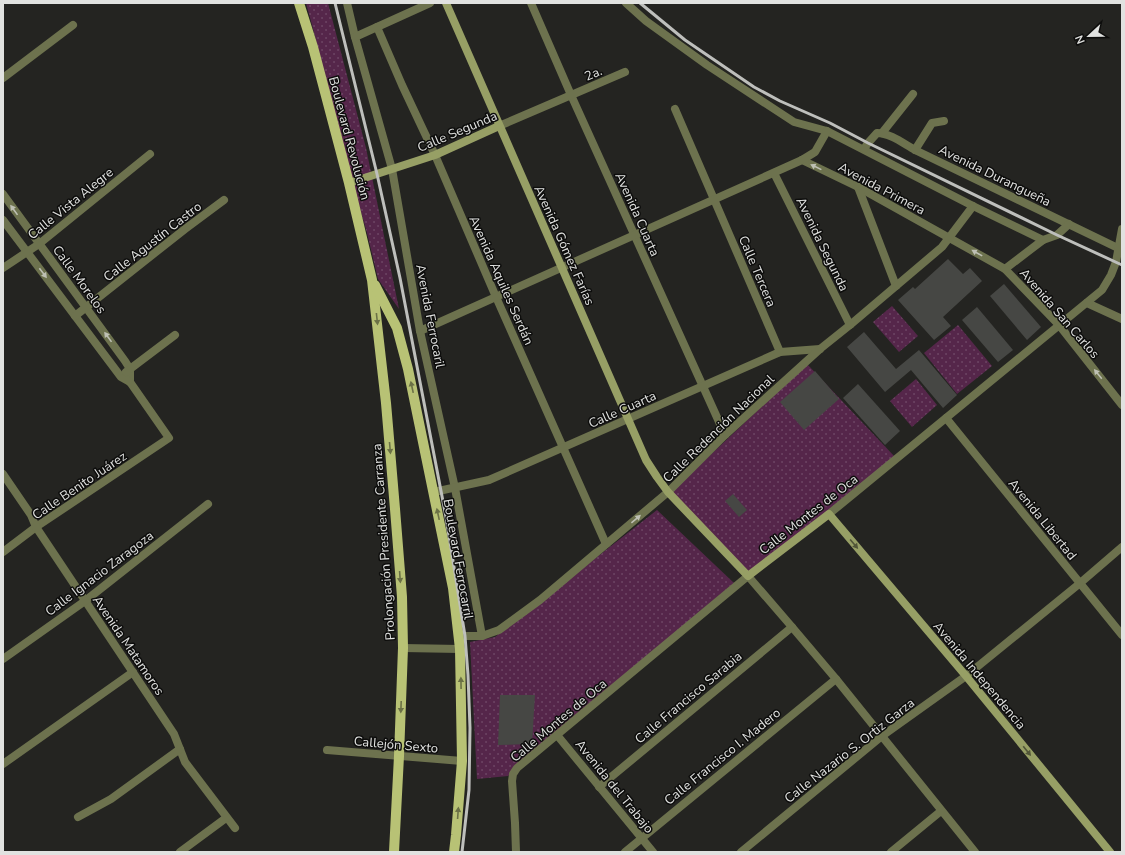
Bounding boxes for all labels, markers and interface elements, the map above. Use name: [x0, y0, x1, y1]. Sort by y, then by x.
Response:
north arrow: [1069, 16, 1109, 56]
text: N: [1072, 33, 1089, 46]
street label: 2a.: [582, 62, 605, 86]
street label: Boulevard Revolución: [324, 75, 374, 202]
street label: Calle Segunda: [415, 107, 500, 157]
street label: Avenida Durangueña: [935, 141, 1054, 211]
street label: Avenida Primera: [835, 158, 928, 219]
street label: Calle Vista Alegre: [24, 164, 117, 244]
one-way arrow: [810, 164, 822, 170]
street label: Avenida Cuarta: [611, 170, 664, 259]
street label: Avenida Gómez Farías: [530, 183, 599, 308]
street label: Avenida Segunda: [792, 194, 853, 294]
street label: Calle Agustín Castro: [100, 198, 205, 286]
one-way arrow: [10, 204, 19, 215]
street label: Avenida Aquiles Serdán: [464, 213, 538, 348]
street label: Calle Tercera: [734, 233, 780, 310]
street label: Calle Morelos: [48, 242, 110, 317]
one-way arrow: [971, 250, 983, 257]
street label: Avenida Ferrocaril: [411, 263, 449, 370]
street label: Avenida San Carlos: [1015, 265, 1103, 363]
one-way arrow: [39, 268, 47, 279]
one-way arrow: [373, 313, 380, 325]
one-way arrow: [104, 332, 112, 343]
one-way arrow: [1093, 369, 1102, 380]
street label: Calle Redención Nacional: [659, 371, 778, 487]
one-way arrow: [409, 381, 415, 393]
street label: Calle Cuarta: [586, 387, 659, 433]
one-way arrow: [386, 442, 393, 454]
street label: Prolongación Presidente Carranza: [368, 443, 400, 641]
street label: Calle Benito Juárez: [29, 448, 130, 524]
street label: Calle Montes de Oca: [756, 471, 862, 559]
street label: Avenida Libertad: [1004, 475, 1081, 564]
street label: Boulevard Ferrocarril: [439, 497, 478, 621]
one-way arrow: [435, 508, 441, 520]
one-way arrow: [630, 514, 641, 523]
street label: Calle Ignacio Zaragoza: [42, 527, 158, 621]
one-way arrow: [850, 539, 859, 549]
one-way arrow: [397, 571, 404, 583]
street label: Avenida Matamoros: [88, 592, 168, 699]
street label: Avenida Independencia: [929, 618, 1030, 733]
street label: Calle Francisco Sarabia: [631, 648, 746, 748]
street label: Calle Montes de Oca: [507, 675, 611, 766]
one-way arrow: [458, 676, 464, 689]
street label: Calle Nazario S. Ortiz Garza: [781, 694, 919, 807]
one-way arrow: [398, 701, 404, 714]
street label: Calle Francisco I. Madero: [661, 704, 785, 809]
street label: Callejón Sexto: [353, 732, 439, 758]
street label: Avenida del Trabajo: [571, 736, 658, 837]
one-way arrow: [1023, 746, 1032, 757]
one-way arrow: [455, 807, 462, 819]

